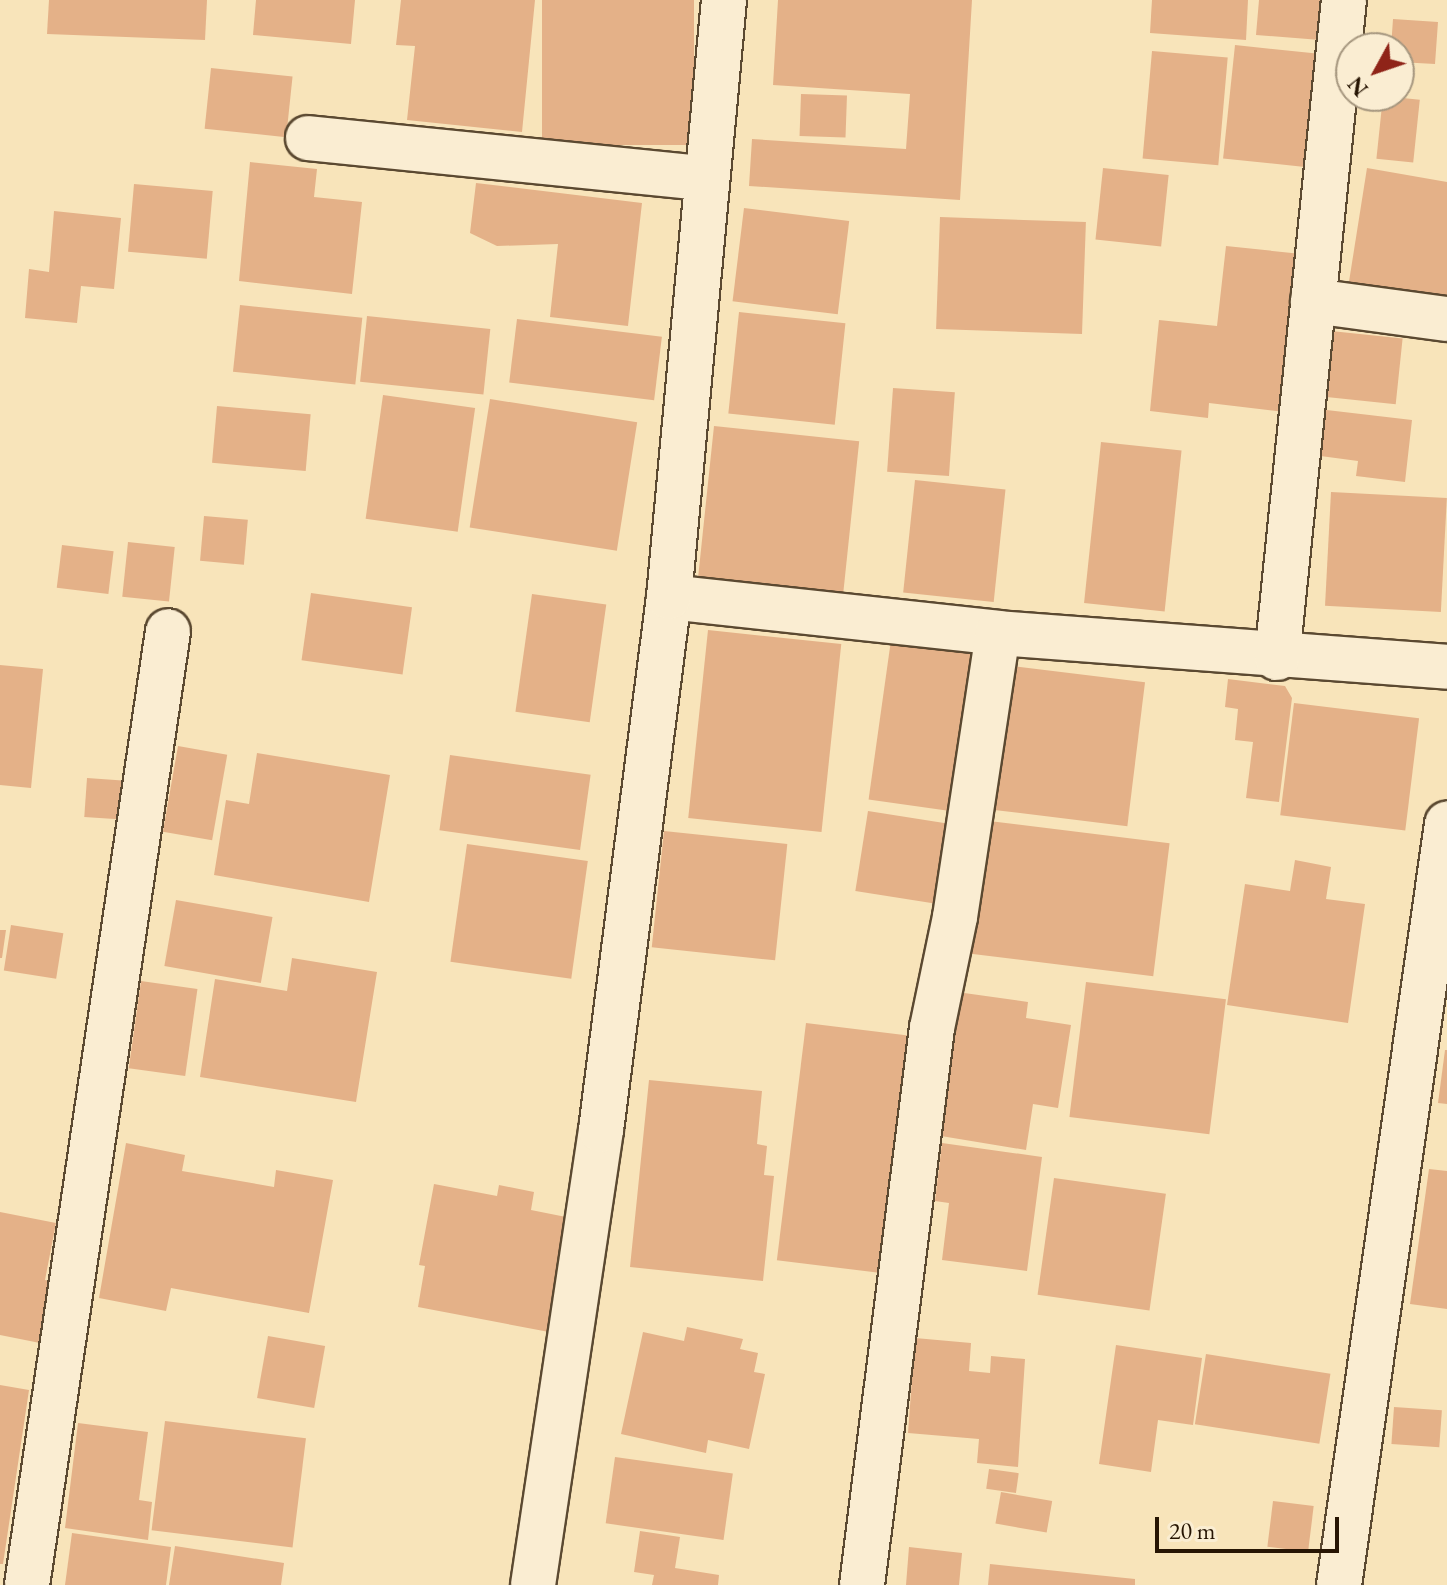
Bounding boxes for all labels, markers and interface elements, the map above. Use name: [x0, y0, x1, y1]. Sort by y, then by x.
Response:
north arrow: [1335, 32, 1415, 112]
text: N: [1341, 70, 1375, 103]
scale bar: [1159, 1501, 1343, 1551]
text: 20 m: [1169, 1515, 1216, 1546]

